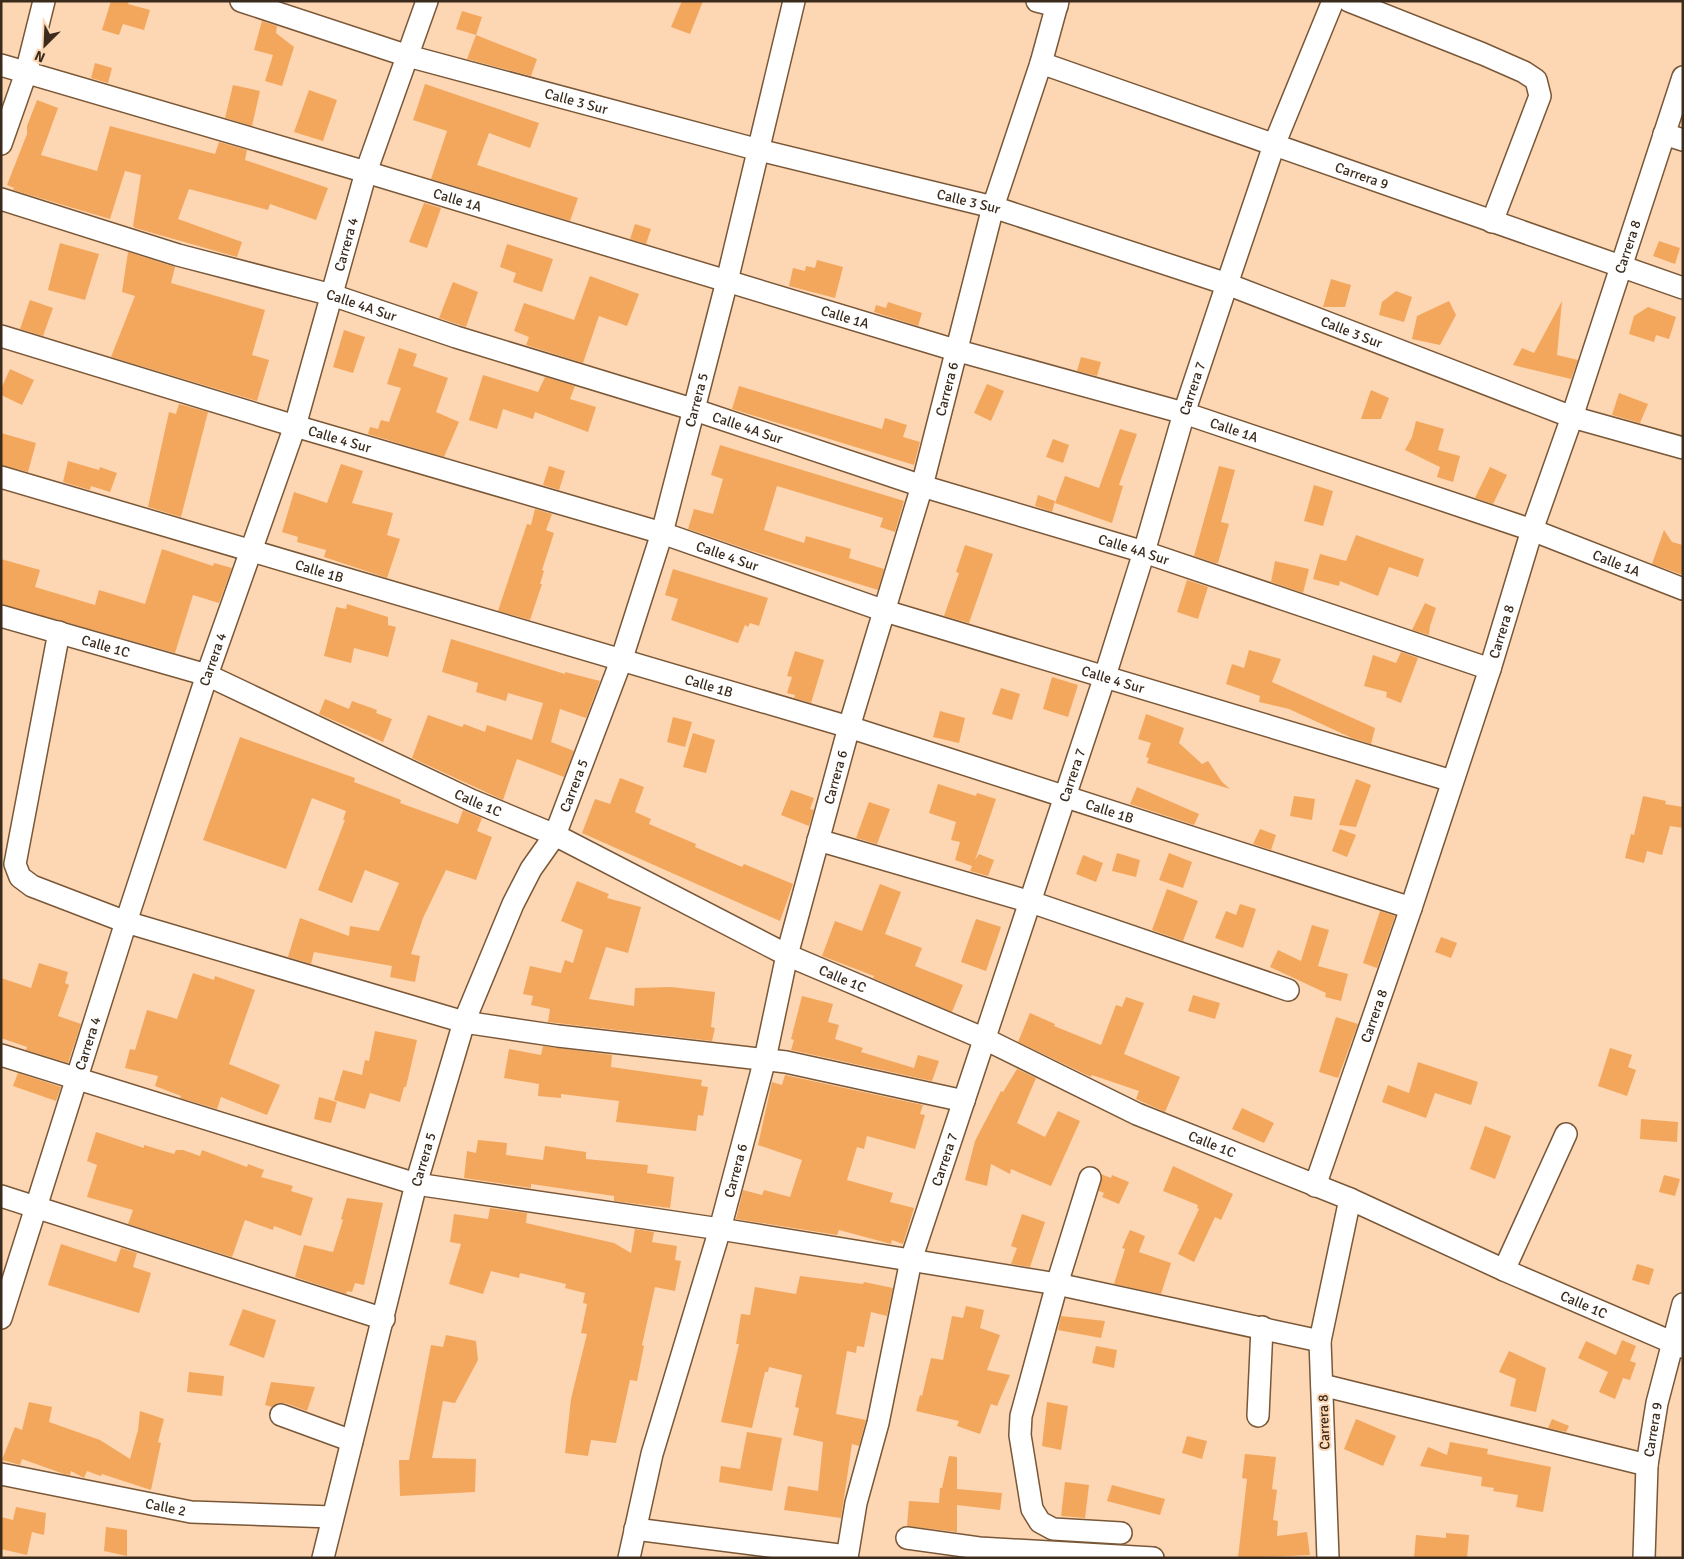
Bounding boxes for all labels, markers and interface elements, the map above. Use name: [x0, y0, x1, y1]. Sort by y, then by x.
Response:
north arrow: [20, 20, 70, 70]
text: N: [32, 47, 48, 66]
street label: Calle 3 Sur: [543, 84, 611, 118]
street label: Carrera 9: [1333, 158, 1391, 193]
street label: Calle 1A: [431, 184, 484, 215]
street label: Calle 3 Sur: [935, 185, 1003, 218]
street label: Carrera 4: [330, 215, 362, 273]
street label: Carrera 8: [1611, 218, 1644, 276]
street label: Calle 4A Sur: [325, 285, 400, 325]
street label: Calle 1A: [819, 302, 872, 332]
street label: Calle 3 Sur: [1318, 312, 1386, 352]
street label: Carrera 7: [1175, 359, 1209, 417]
street label: Carrera 6: [932, 360, 962, 418]
street label: Carrera 5: [681, 371, 711, 429]
street label: Calle 4A Sur: [710, 408, 786, 448]
street label: Calle 1A: [1208, 414, 1261, 446]
street label: Calle 4 Sur: [306, 422, 374, 456]
street label: Calle 4A Sur: [1096, 530, 1172, 569]
street label: Calle 4 Sur: [694, 537, 762, 575]
street label: Calle 1A: [1590, 546, 1643, 580]
street label: Calle 1B: [293, 556, 346, 586]
street label: Carrera 8: [1485, 603, 1517, 660]
street label: Carrera 4: [196, 630, 230, 688]
street label: Calle 1C: [80, 631, 132, 661]
street label: Calle 4 Sur: [1080, 662, 1147, 697]
street label: Calle 1B: [683, 671, 735, 701]
street label: Carrera 7: [1055, 746, 1089, 804]
street label: Carrera 6: [820, 748, 851, 806]
street label: Carrera 5: [556, 757, 592, 814]
street label: Calle 1C: [452, 785, 504, 820]
street label: Calle 1B: [1084, 795, 1136, 827]
street label: Calle 1C: [816, 961, 869, 996]
street label: Carrera 8: [1357, 987, 1391, 1045]
street label: Carrera 4: [71, 1014, 104, 1072]
street label: Calle 1C: [1186, 1127, 1238, 1161]
street label: Carrera 5: [407, 1130, 439, 1188]
street label: Carrera 7: [928, 1130, 961, 1188]
street label: Carrera 6: [720, 1142, 751, 1200]
street label: Calle 1C: [1558, 1287, 1610, 1322]
street label: Carrera 8: [1315, 1394, 1333, 1450]
street label: Carrera 9: [1640, 1401, 1666, 1458]
street label: Calle 2: [144, 1495, 188, 1519]

